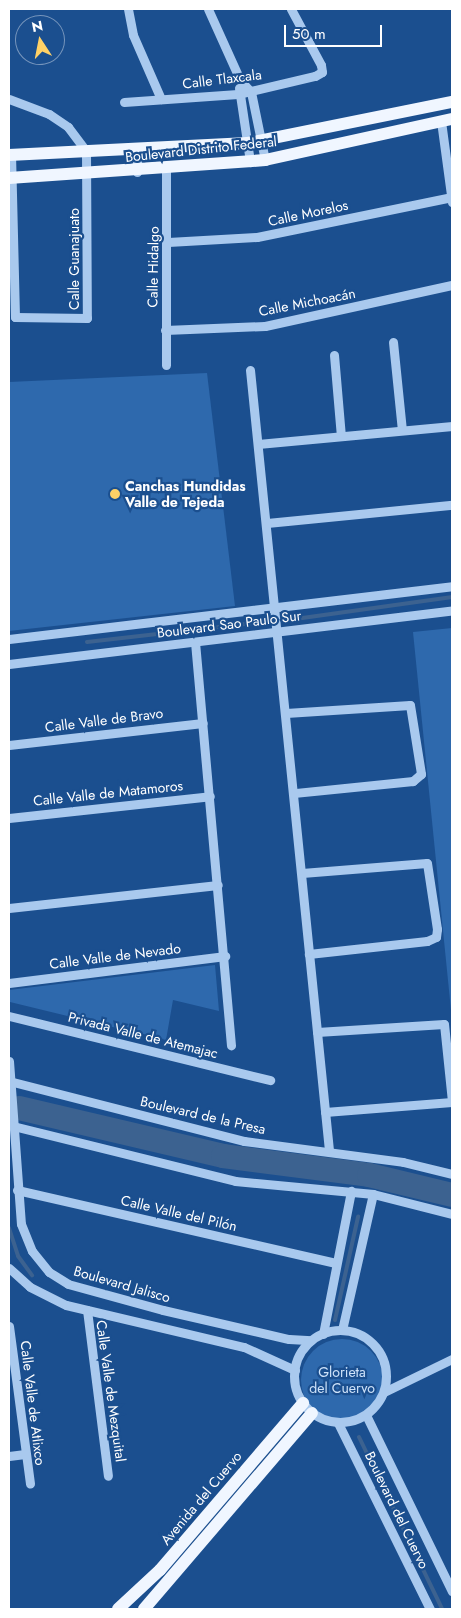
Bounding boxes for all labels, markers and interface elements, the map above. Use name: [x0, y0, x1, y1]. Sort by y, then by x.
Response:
north arrow: [15, 15, 65, 65]
text: N: [30, 15, 45, 37]
scale bar: [286, 15, 384, 47]
text: 50 m: [292, 23, 326, 45]
street label: Calle Tlaxcala: [181, 66, 263, 92]
street label: Boulevard Distrito Federal: [124, 133, 278, 165]
street label: Calle Morelos: [266, 196, 350, 230]
street label: Calle Guanajuato: [66, 208, 82, 310]
street label: Calle Hidalgo: [144, 226, 162, 308]
street label: Calle Michoacán: [257, 284, 357, 320]
place label: Canchas Hundidas Valle de Tejeda: [125, 478, 246, 511]
marker: Canchas Hundidas Valle de Tejeda: [109, 488, 121, 500]
street label: Boulevard Sao Paulo Sur: [156, 607, 302, 641]
street label: Calle Valle de Bravo: [44, 704, 164, 736]
street label: Calle Valle de Matamoros: [32, 777, 184, 809]
street label: Calle Valle de Nevado: [48, 940, 182, 972]
street label: Privada Valle de Atemajac: [66, 1008, 220, 1062]
street label: Boulevard de la Presa: [139, 1092, 267, 1138]
street label: Calle Valle del Pilón: [119, 1191, 239, 1235]
street label: Boulevard Jalisco: [72, 1262, 172, 1306]
street label: Calle Valle de Mezquital: [93, 1319, 129, 1463]
street label: Calle Valle de Atlixco: [17, 1340, 49, 1466]
park label: Glorieta del Cuervo: [309, 1364, 375, 1396]
street label: Avenida del Cuervo: [157, 1448, 245, 1548]
street label: Boulevard del Cuervo: [361, 1449, 433, 1571]

